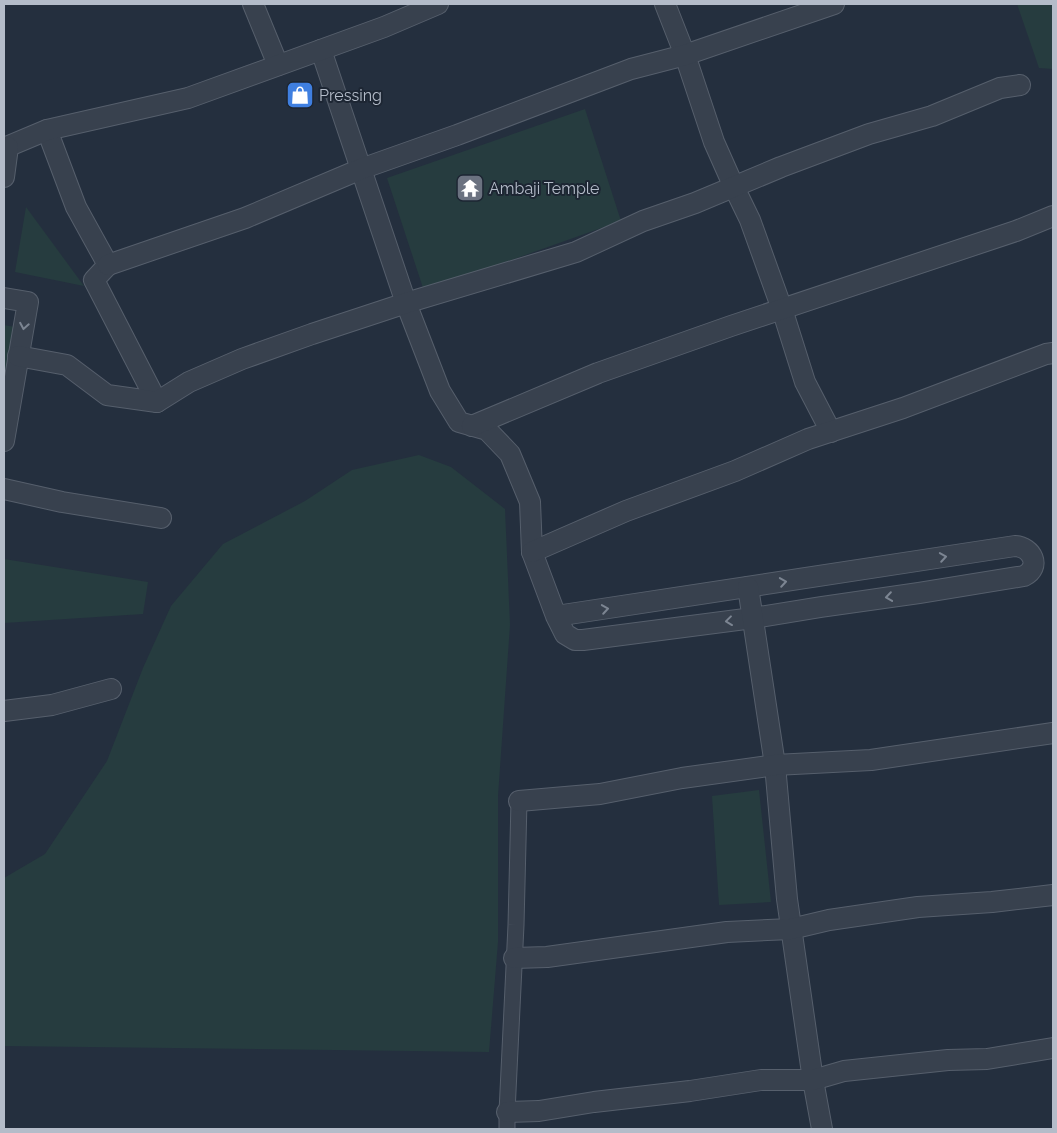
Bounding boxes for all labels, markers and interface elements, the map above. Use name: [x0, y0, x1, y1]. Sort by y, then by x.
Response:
shop icon: Pressing: [285, 80, 315, 110]
place label: Pressing: [319, 86, 382, 105]
temple icon: Ambaji Temple: [455, 173, 485, 203]
place label: Ambaji Temple: [489, 179, 600, 198]
one-way arrow: [19, 322, 29, 330]
one-way arrow: [939, 552, 947, 563]
one-way arrow: [778, 577, 787, 587]
one-way arrow: [885, 592, 894, 602]
one-way arrow: [601, 604, 609, 615]
one-way arrow: [724, 615, 732, 626]

